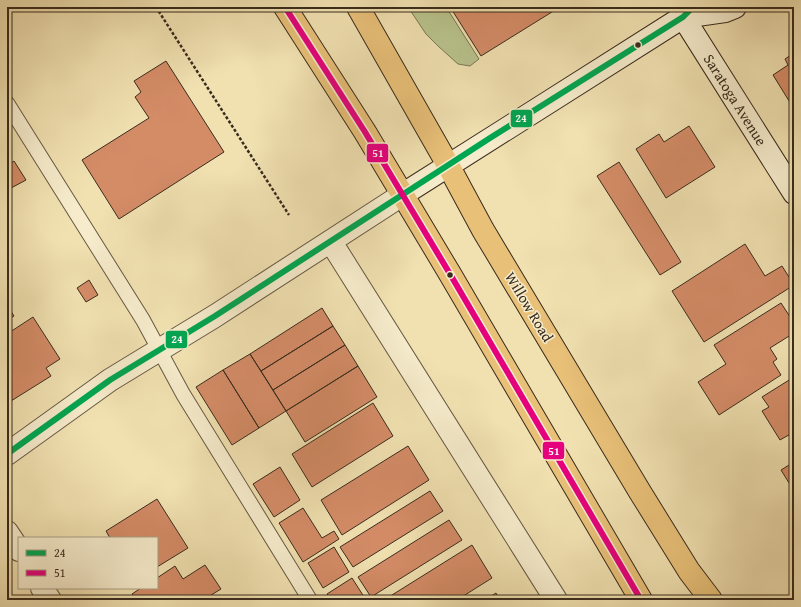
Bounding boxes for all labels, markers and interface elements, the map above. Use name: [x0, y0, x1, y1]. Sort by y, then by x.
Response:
unlabelled marker: [633, 40, 643, 50]
street label: Saratoga Avenue: [699, 50, 772, 150]
line badge: 24: [510, 109, 533, 128]
text: 24: [515, 110, 527, 126]
line badge: 51: [366, 143, 389, 163]
text: 51: [372, 145, 384, 161]
street label: Willow Road: [500, 268, 559, 346]
unlabelled marker: [445, 270, 455, 280]
line badge: 24: [165, 330, 188, 349]
text: 24: [171, 331, 183, 347]
line badge: 51: [542, 441, 565, 460]
text: 51: [548, 443, 560, 459]
legend: [18, 537, 158, 589]
text: 24: [54, 544, 66, 561]
text: 51: [54, 564, 66, 581]

